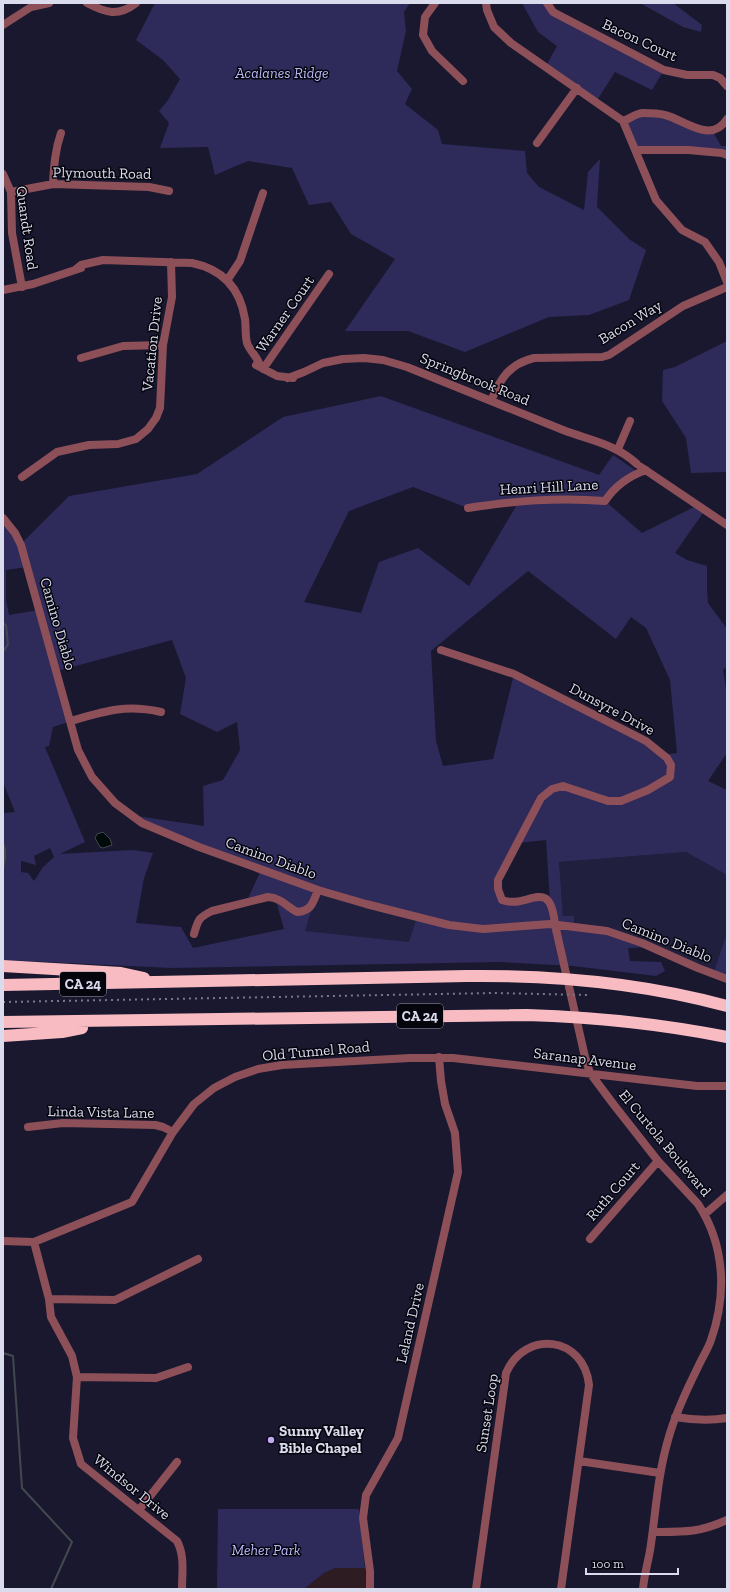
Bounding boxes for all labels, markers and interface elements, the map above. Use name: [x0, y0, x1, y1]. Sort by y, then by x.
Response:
street label: Bacon Court: [600, 15, 681, 65]
park label: Acalanes Ridge: [234, 64, 329, 82]
street label: Plymouth Road: [53, 163, 152, 183]
street label: Quandt Road: [12, 185, 42, 272]
street label: Warner Court: [252, 272, 318, 356]
street label: Vacation Drive: [138, 296, 166, 393]
street label: Bacon Way: [595, 296, 665, 348]
street label: Springbrook Road: [418, 349, 533, 409]
street label: Henri Hill Lane: [499, 475, 599, 499]
street label: Camino Diablo: [36, 576, 80, 673]
street label: Dunsyre Drive: [566, 679, 658, 739]
street label: Camino Diablo: [223, 833, 319, 883]
street label: Camino Diablo: [619, 914, 715, 966]
road number: CA 24: [60, 972, 106, 996]
road number: CA 24: [397, 1004, 443, 1028]
street label: Old Tunnel Road: [262, 1037, 371, 1065]
street label: Saranap Avenue: [533, 1044, 637, 1074]
street label: El Curtola Boulevard: [615, 1086, 715, 1201]
street label: Linda Vista Lane: [47, 1102, 155, 1122]
street label: Ruth Court: [582, 1157, 644, 1224]
street label: Leland Drive: [392, 1281, 428, 1365]
street label: Sunset Loop: [472, 1372, 502, 1454]
place label: Sunny Valley Bible Chapel: [279, 1422, 364, 1457]
marker: Sunny Valley Bible Chapel: [266, 1435, 276, 1445]
street label: Windsor Drive: [90, 1450, 174, 1524]
park label: Meher Park: [231, 1541, 301, 1559]
scale bar: [586, 1550, 678, 1576]
text: 100 m: [592, 1557, 624, 1571]

